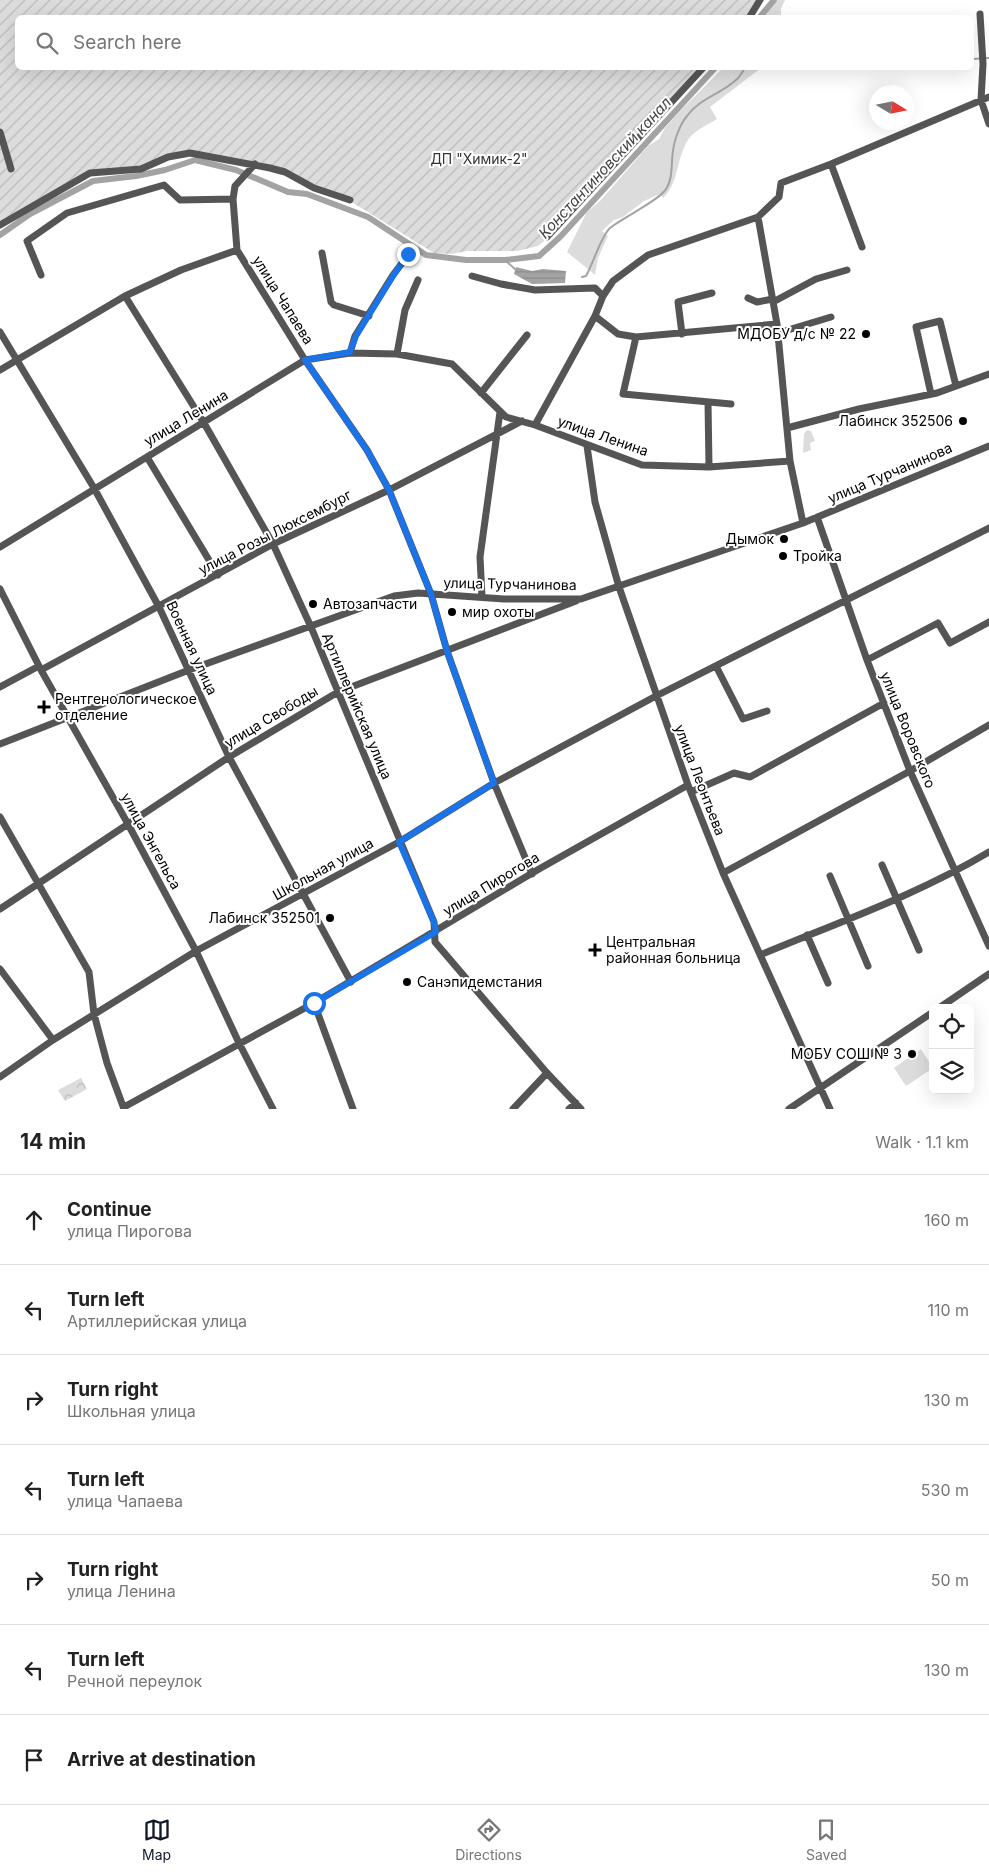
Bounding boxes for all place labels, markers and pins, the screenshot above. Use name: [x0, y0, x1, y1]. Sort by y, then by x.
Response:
place label: МДОБУ д/с № 22: [737, 325, 856, 342]
marker: МДОБУ д/с № 22: [860, 328, 872, 340]
place label: Лабинск 352506: [839, 412, 953, 429]
marker: Лабинск 352506: [957, 415, 969, 427]
place label: Дымок: [725, 530, 774, 547]
marker: Дымок: [778, 533, 790, 545]
place label: Тройка: [793, 547, 842, 564]
marker: Тройка: [777, 550, 789, 562]
place label: Автозапчасти: [323, 595, 417, 612]
marker: Автозапчасти: [307, 598, 319, 610]
place label: мир охоты: [462, 603, 534, 620]
marker: мир охоты: [446, 606, 458, 618]
place label: Рентгенологическое отделение: [55, 690, 197, 723]
marker: Рентгенологическое отделение: [37, 700, 51, 714]
place label: Лабинск 352501: [209, 909, 320, 926]
marker: Лабинск 352501: [324, 912, 336, 924]
place label: Центральная районная больница: [606, 933, 741, 966]
marker: Центральная районная больница: [588, 943, 602, 957]
place label: Санэпидемстания: [417, 973, 542, 990]
marker: Санэпидемстания: [401, 976, 413, 988]
place label: МОБУ СОШ № 3: [791, 1045, 902, 1062]
marker: МОБУ СОШ № 3: [906, 1048, 918, 1060]

